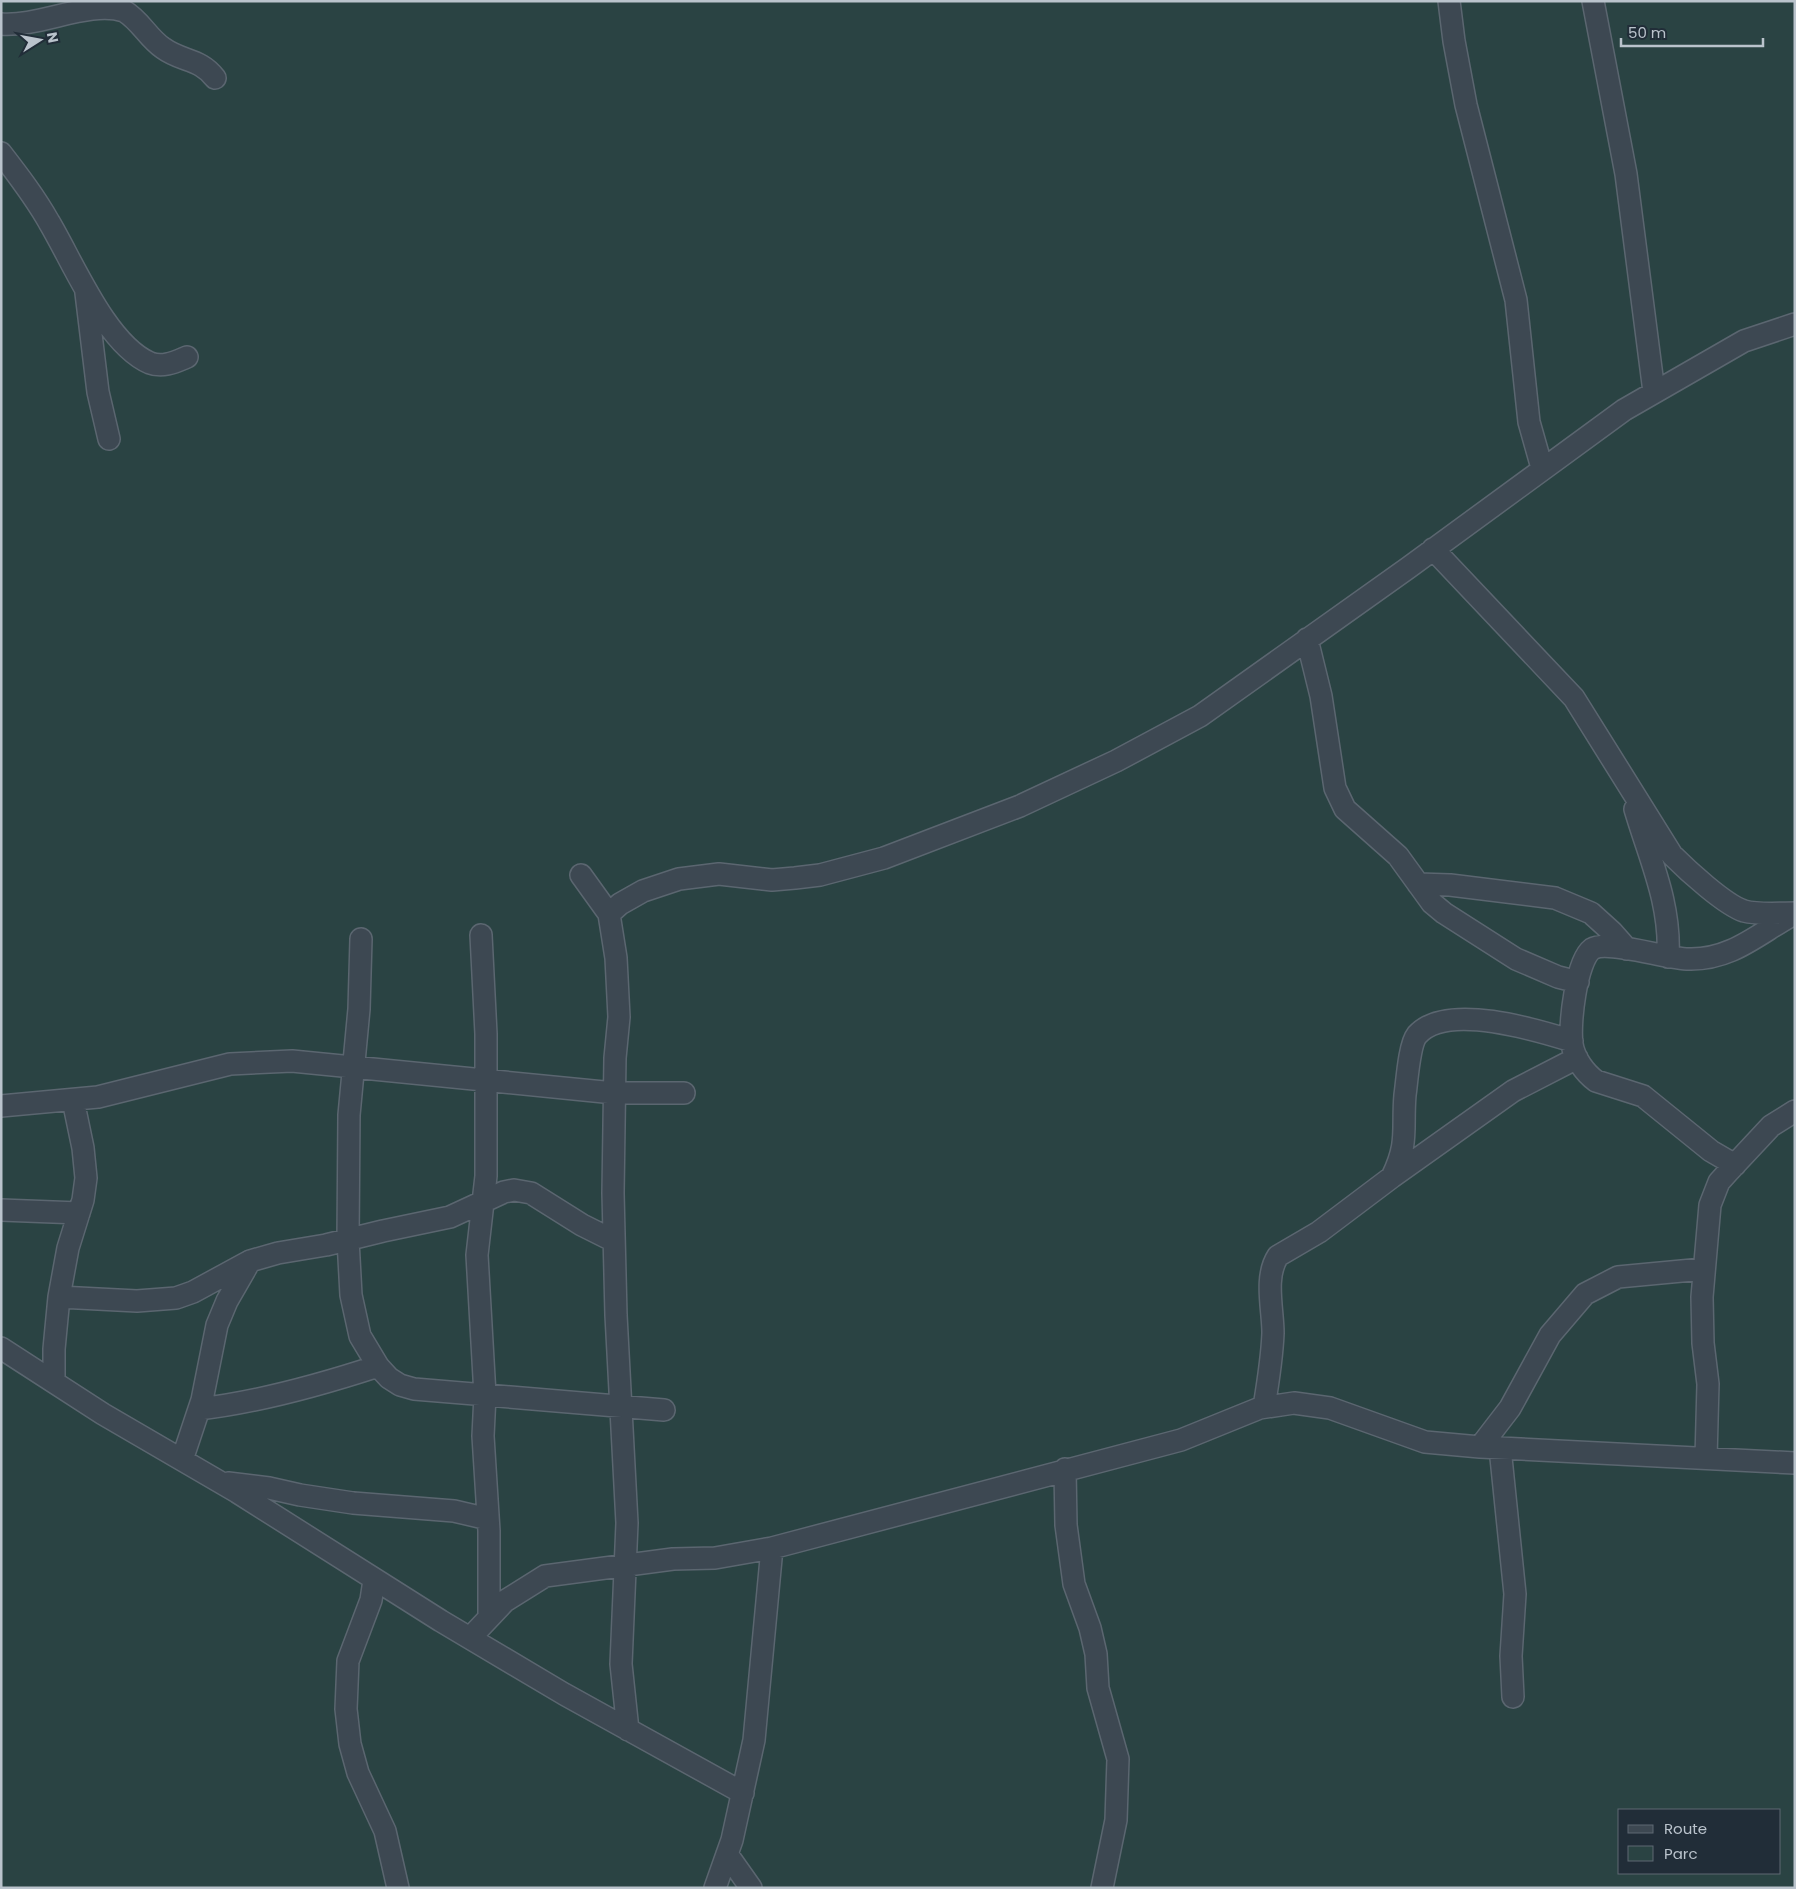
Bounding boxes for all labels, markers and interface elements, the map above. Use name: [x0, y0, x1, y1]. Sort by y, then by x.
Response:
north arrow: [15, 15, 65, 65]
scale bar: [1621, 15, 1764, 47]
text: 50 m: [1628, 22, 1666, 43]
text: N: [42, 30, 64, 45]
legend: [1618, 1809, 1781, 1874]
text: Route: [1664, 1818, 1707, 1839]
text: Parc: [1664, 1843, 1698, 1864]

